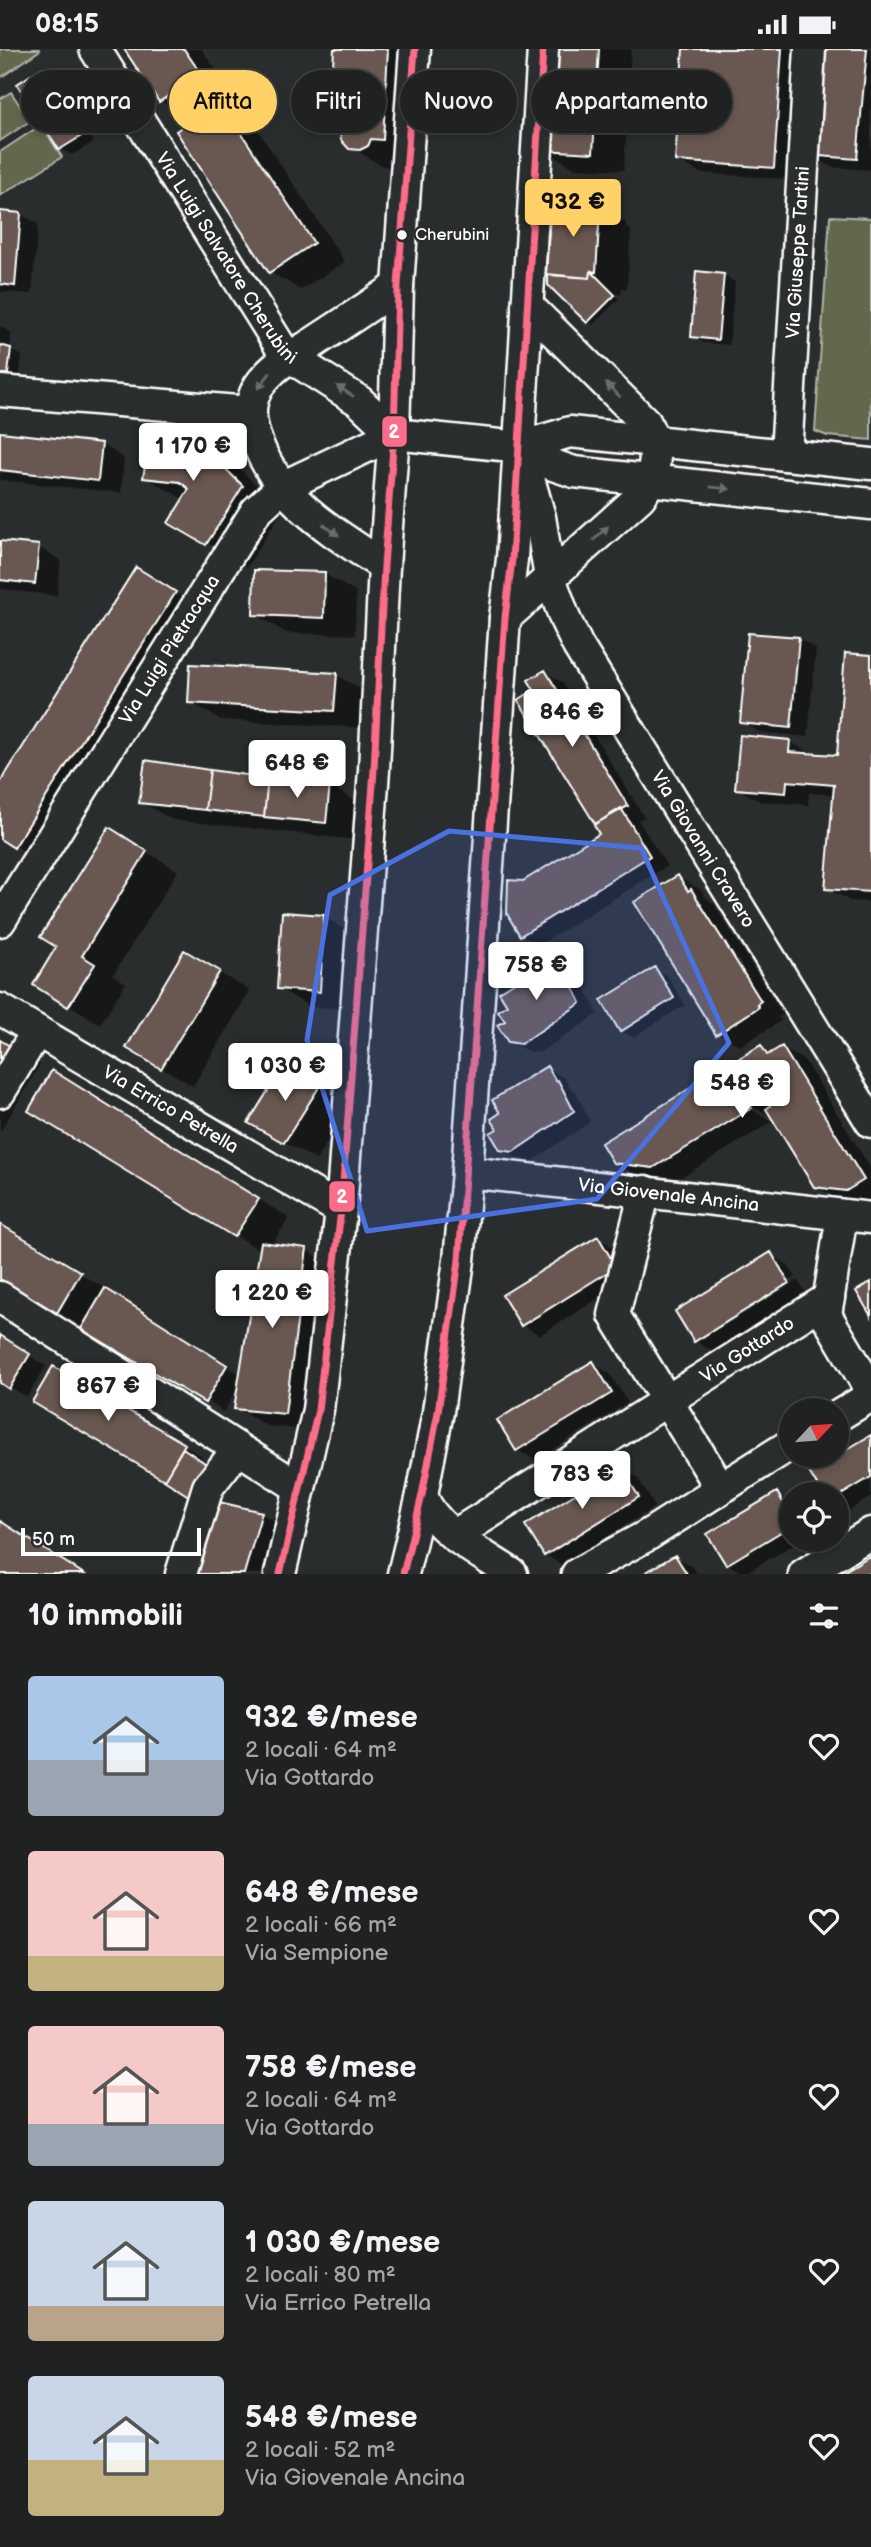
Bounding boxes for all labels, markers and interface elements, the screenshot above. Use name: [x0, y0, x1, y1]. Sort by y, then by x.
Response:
text: 08:15: [35, 9, 99, 40]
chip: Compra: [21, 70, 155, 133]
chip: Affitta: [169, 70, 277, 133]
chip: Filtri: [291, 70, 386, 133]
chip: Nuovo: [400, 70, 517, 133]
chip: Appartamento: [531, 70, 732, 133]
street label: Via Luigi Salvatore Cherubini: [151, 148, 301, 370]
street label: Via Giuseppe Tartini: [781, 165, 815, 339]
pin: 932 €: [524, 179, 622, 239]
text: 932 €: [541, 188, 605, 216]
place label: Cherubini: [415, 225, 489, 245]
marker: Cherubini: [395, 228, 409, 242]
one-way arrow: [256, 371, 271, 389]
one-way arrow: [605, 382, 622, 398]
one-way arrow: [335, 385, 355, 398]
line badge: 2: [381, 415, 408, 448]
text: 2: [388, 421, 400, 444]
pin: 1 170 €: [128, 423, 258, 483]
text: 1 170 €: [155, 432, 231, 460]
one-way arrow: [709, 483, 731, 494]
one-way arrow: [322, 523, 340, 537]
one-way arrow: [592, 525, 610, 541]
street label: Via Luigi Pietracqua: [114, 571, 225, 729]
pin: 846 €: [523, 689, 621, 749]
text: 846 €: [540, 698, 604, 726]
pin: 648 €: [248, 741, 346, 800]
text: 648 €: [265, 749, 329, 777]
street label: Via Giovanni Cravero: [646, 766, 760, 932]
pin: 758 €: [487, 943, 585, 1002]
text: 758 €: [504, 951, 568, 979]
pin: 1 030 €: [220, 1044, 350, 1103]
text: 1 030 €: [244, 1052, 326, 1080]
street label: Via Errico Petrella: [98, 1061, 243, 1159]
pin: 548 €: [693, 1061, 791, 1120]
text: 548 €: [710, 1069, 774, 1097]
street label: Via Giovenale Ancina: [577, 1173, 760, 1217]
line badge: 2: [328, 1180, 356, 1213]
text: 2: [336, 1186, 348, 1209]
pin: 1 220 €: [207, 1271, 337, 1330]
text: 1 220 €: [232, 1279, 312, 1307]
street label: Via Gottardo: [696, 1311, 799, 1388]
pin: 867 €: [59, 1363, 157, 1423]
text: 867 €: [76, 1372, 140, 1400]
north arrow: [779, 1398, 849, 1468]
map controls: [779, 1398, 849, 1552]
pin: 783 €: [533, 1451, 631, 1511]
text: 783 €: [550, 1460, 614, 1488]
button: locate: [779, 1482, 849, 1552]
scale bar: [21, 1525, 201, 1557]
text: 50 m: [32, 1528, 75, 1551]
icon: filters: [805, 1597, 843, 1635]
text: 10 immobili: [28, 1598, 183, 1634]
text: 932 €/mese: [245, 1700, 418, 1736]
icon: home: [84, 1704, 168, 1788]
icon: heart: [805, 1727, 843, 1765]
text: 2 locali · 64 m²: [245, 1736, 397, 1764]
text: Via Gottardo: [245, 1764, 374, 1792]
text: 648 €/mese: [245, 1875, 419, 1911]
icon: home: [84, 1879, 168, 1963]
icon: heart: [805, 1902, 843, 1940]
text: 2 locali · 66 m²: [245, 1911, 397, 1939]
text: Via Sempione: [245, 1939, 388, 1967]
text: 758 €/mese: [245, 2050, 417, 2086]
icon: home: [84, 2054, 168, 2138]
icon: heart: [805, 2077, 843, 2115]
text: 2 locali · 64 m²: [245, 2086, 397, 2114]
text: Via Gottardo: [245, 2114, 374, 2142]
text: 1 030 €/mese: [245, 2225, 440, 2261]
icon: home: [84, 2229, 168, 2313]
icon: heart: [805, 2252, 843, 2290]
text: 2 locali · 80 m²: [245, 2261, 396, 2289]
text: Via Errico Petrella: [245, 2289, 431, 2317]
text: 548 €/mese: [245, 2400, 418, 2436]
icon: home: [84, 2404, 168, 2488]
icon: heart: [805, 2427, 843, 2465]
text: 2 locali · 52 m²: [245, 2436, 396, 2464]
text: Via Giovenale Ancina: [245, 2464, 465, 2492]

